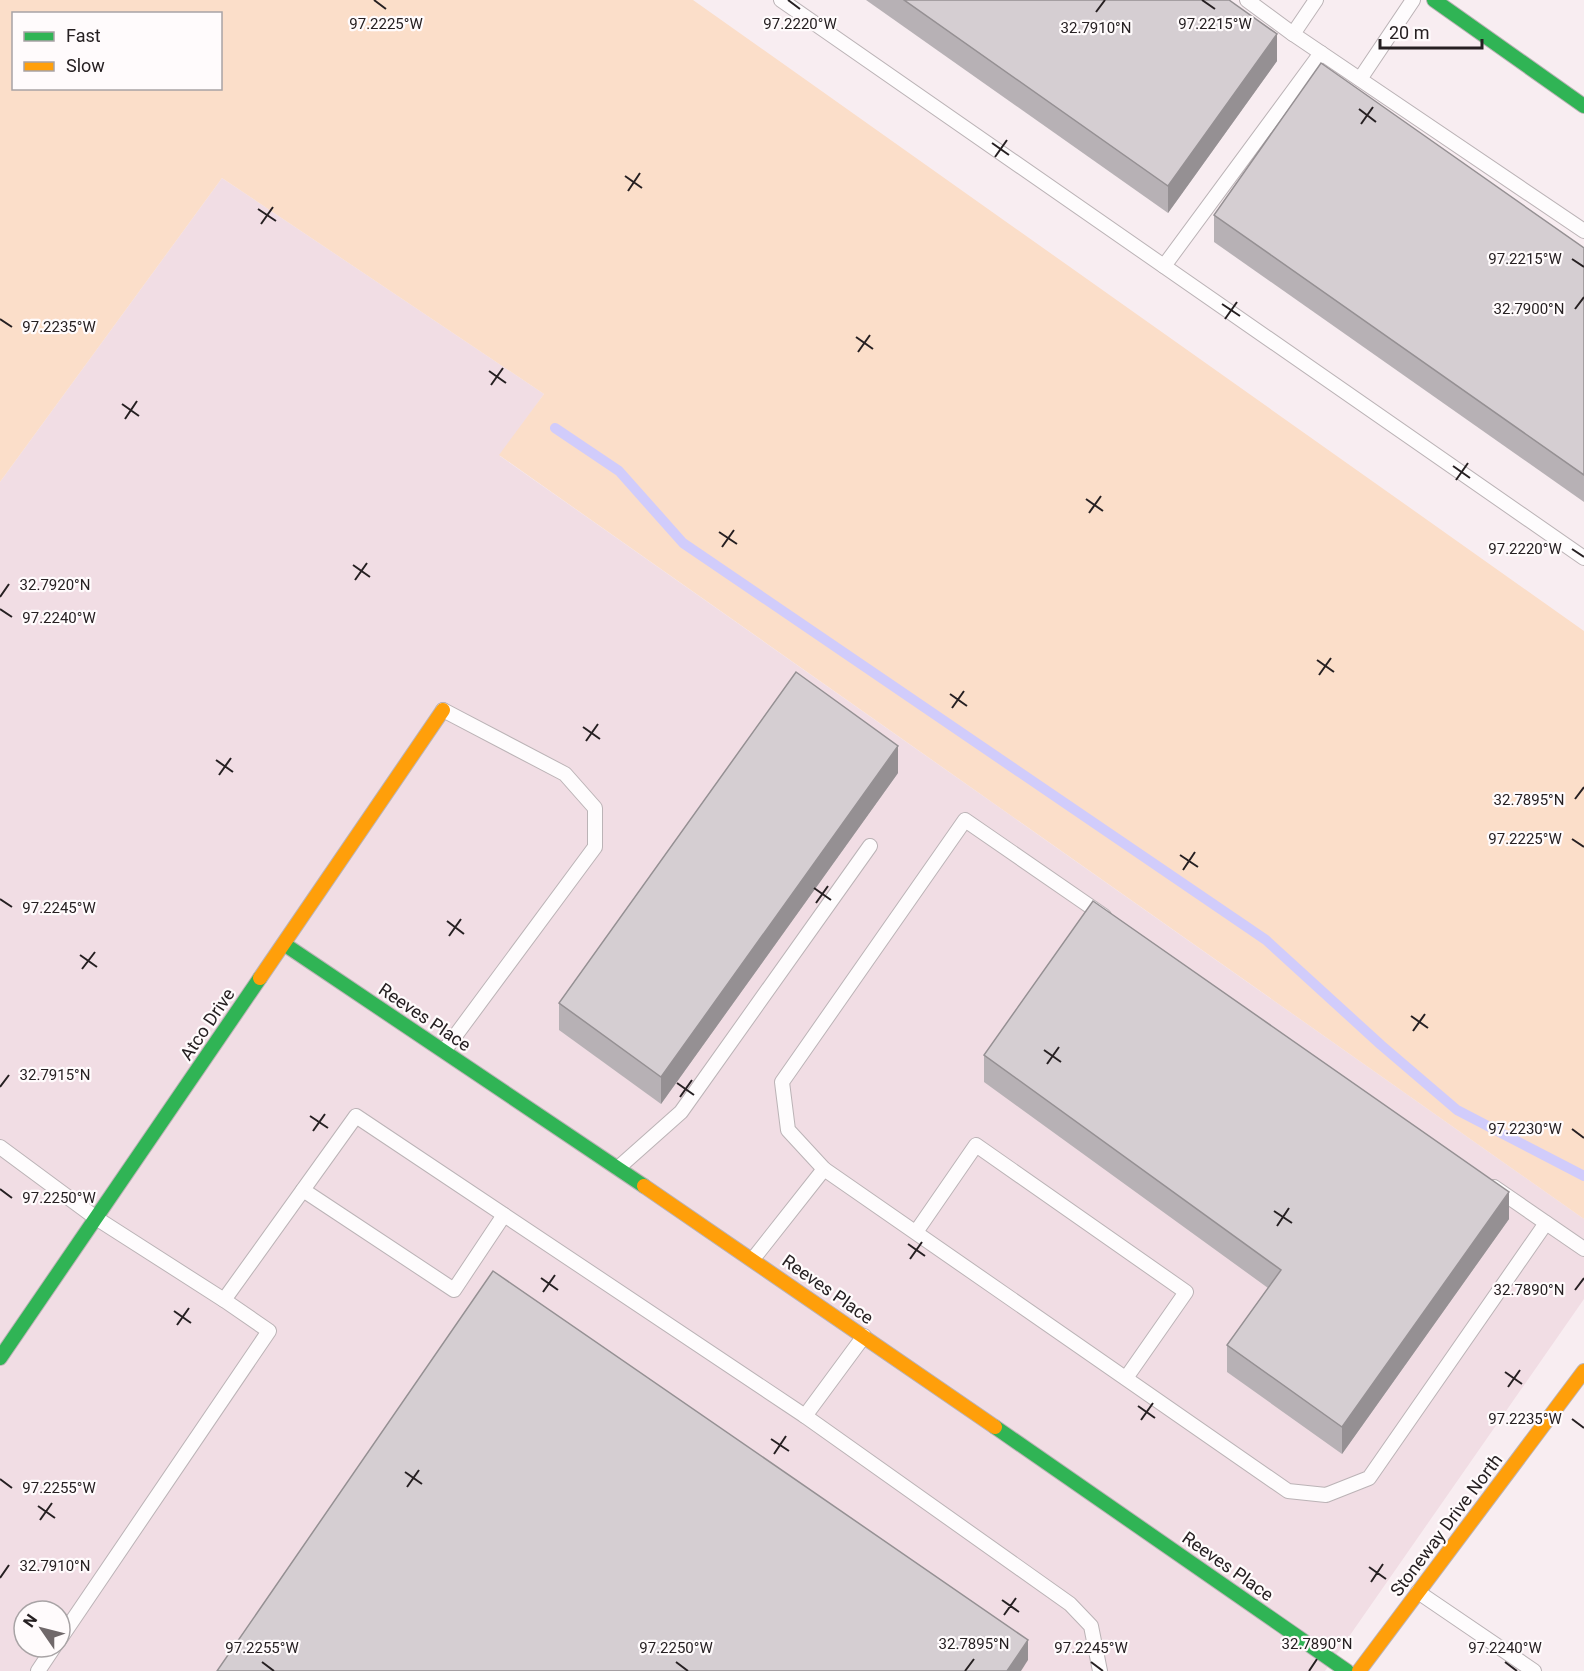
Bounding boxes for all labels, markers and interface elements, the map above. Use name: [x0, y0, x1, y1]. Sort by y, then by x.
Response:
legend: [12, 12, 222, 90]
scale bar: [1380, 12, 1482, 50]
text: 97.2225°W: [349, 15, 423, 33]
text: 97.2220°W: [763, 15, 837, 33]
text: 97.2215°W: [1178, 15, 1252, 33]
text: 32.7910°N: [1061, 19, 1131, 37]
text: 20 m: [1389, 22, 1429, 43]
text: Fast: [66, 25, 101, 46]
text: Slow: [66, 55, 105, 76]
text: 97.2215°W: [1488, 250, 1562, 268]
text: 32.7900°N: [1494, 300, 1564, 318]
text: 97.2235°W: [22, 318, 96, 336]
text: 97.2220°W: [1488, 540, 1562, 558]
text: 32.7920°N: [20, 576, 90, 594]
text: 97.2240°W: [22, 609, 96, 627]
text: 32.7895°N: [1494, 791, 1564, 809]
text: 97.2225°W: [1488, 830, 1562, 848]
text: 97.2245°W: [22, 899, 96, 917]
street label: Reeves Place: [375, 979, 475, 1055]
street label: Atco Drive: [175, 984, 239, 1064]
text: 32.7915°N: [20, 1066, 90, 1084]
text: 97.2230°W: [1488, 1120, 1562, 1138]
text: 97.2250°W: [22, 1189, 96, 1207]
street label: Reeves Place: [778, 1250, 878, 1328]
text: 32.7890°N: [1494, 1281, 1564, 1299]
text: 97.2235°W: [1488, 1410, 1562, 1428]
street label: Stoneway Drive North: [1386, 1450, 1506, 1600]
text: 97.2255°W: [22, 1479, 96, 1497]
street label: Reeves Place: [1178, 1527, 1278, 1605]
text: 32.7910°N: [20, 1557, 90, 1575]
north arrow: [12, 1599, 72, 1659]
text: N: [19, 1611, 41, 1631]
text: 32.7895°N: [939, 1635, 1009, 1653]
text: 32.7890°N: [1282, 1635, 1352, 1653]
text: 97.2255°W: [225, 1639, 299, 1657]
text: 97.2250°W: [639, 1639, 713, 1657]
text: 97.2245°W: [1054, 1639, 1128, 1657]
text: 97.2240°W: [1468, 1639, 1542, 1657]

